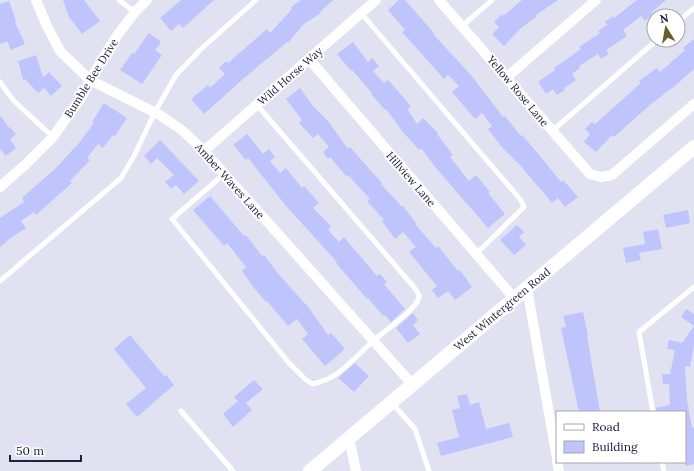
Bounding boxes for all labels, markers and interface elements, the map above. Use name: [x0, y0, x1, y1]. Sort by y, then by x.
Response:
north arrow: [646, 8, 686, 48]
text: N: [659, 10, 670, 26]
street label: Bumble Bee Drive: [61, 36, 121, 120]
street label: Wild Horse Way: [255, 44, 326, 108]
street label: Yellow Rose Lane: [484, 52, 552, 129]
street label: Amber Waves Lane: [192, 139, 268, 222]
street label: Hillview Lane: [383, 148, 439, 210]
street label: West Wintergreen Road: [451, 264, 553, 354]
legend: [556, 411, 686, 463]
text: Road: [592, 419, 620, 434]
scale bar: [10, 437, 81, 463]
text: Building: [592, 439, 638, 454]
text: 50 m: [16, 443, 44, 458]

